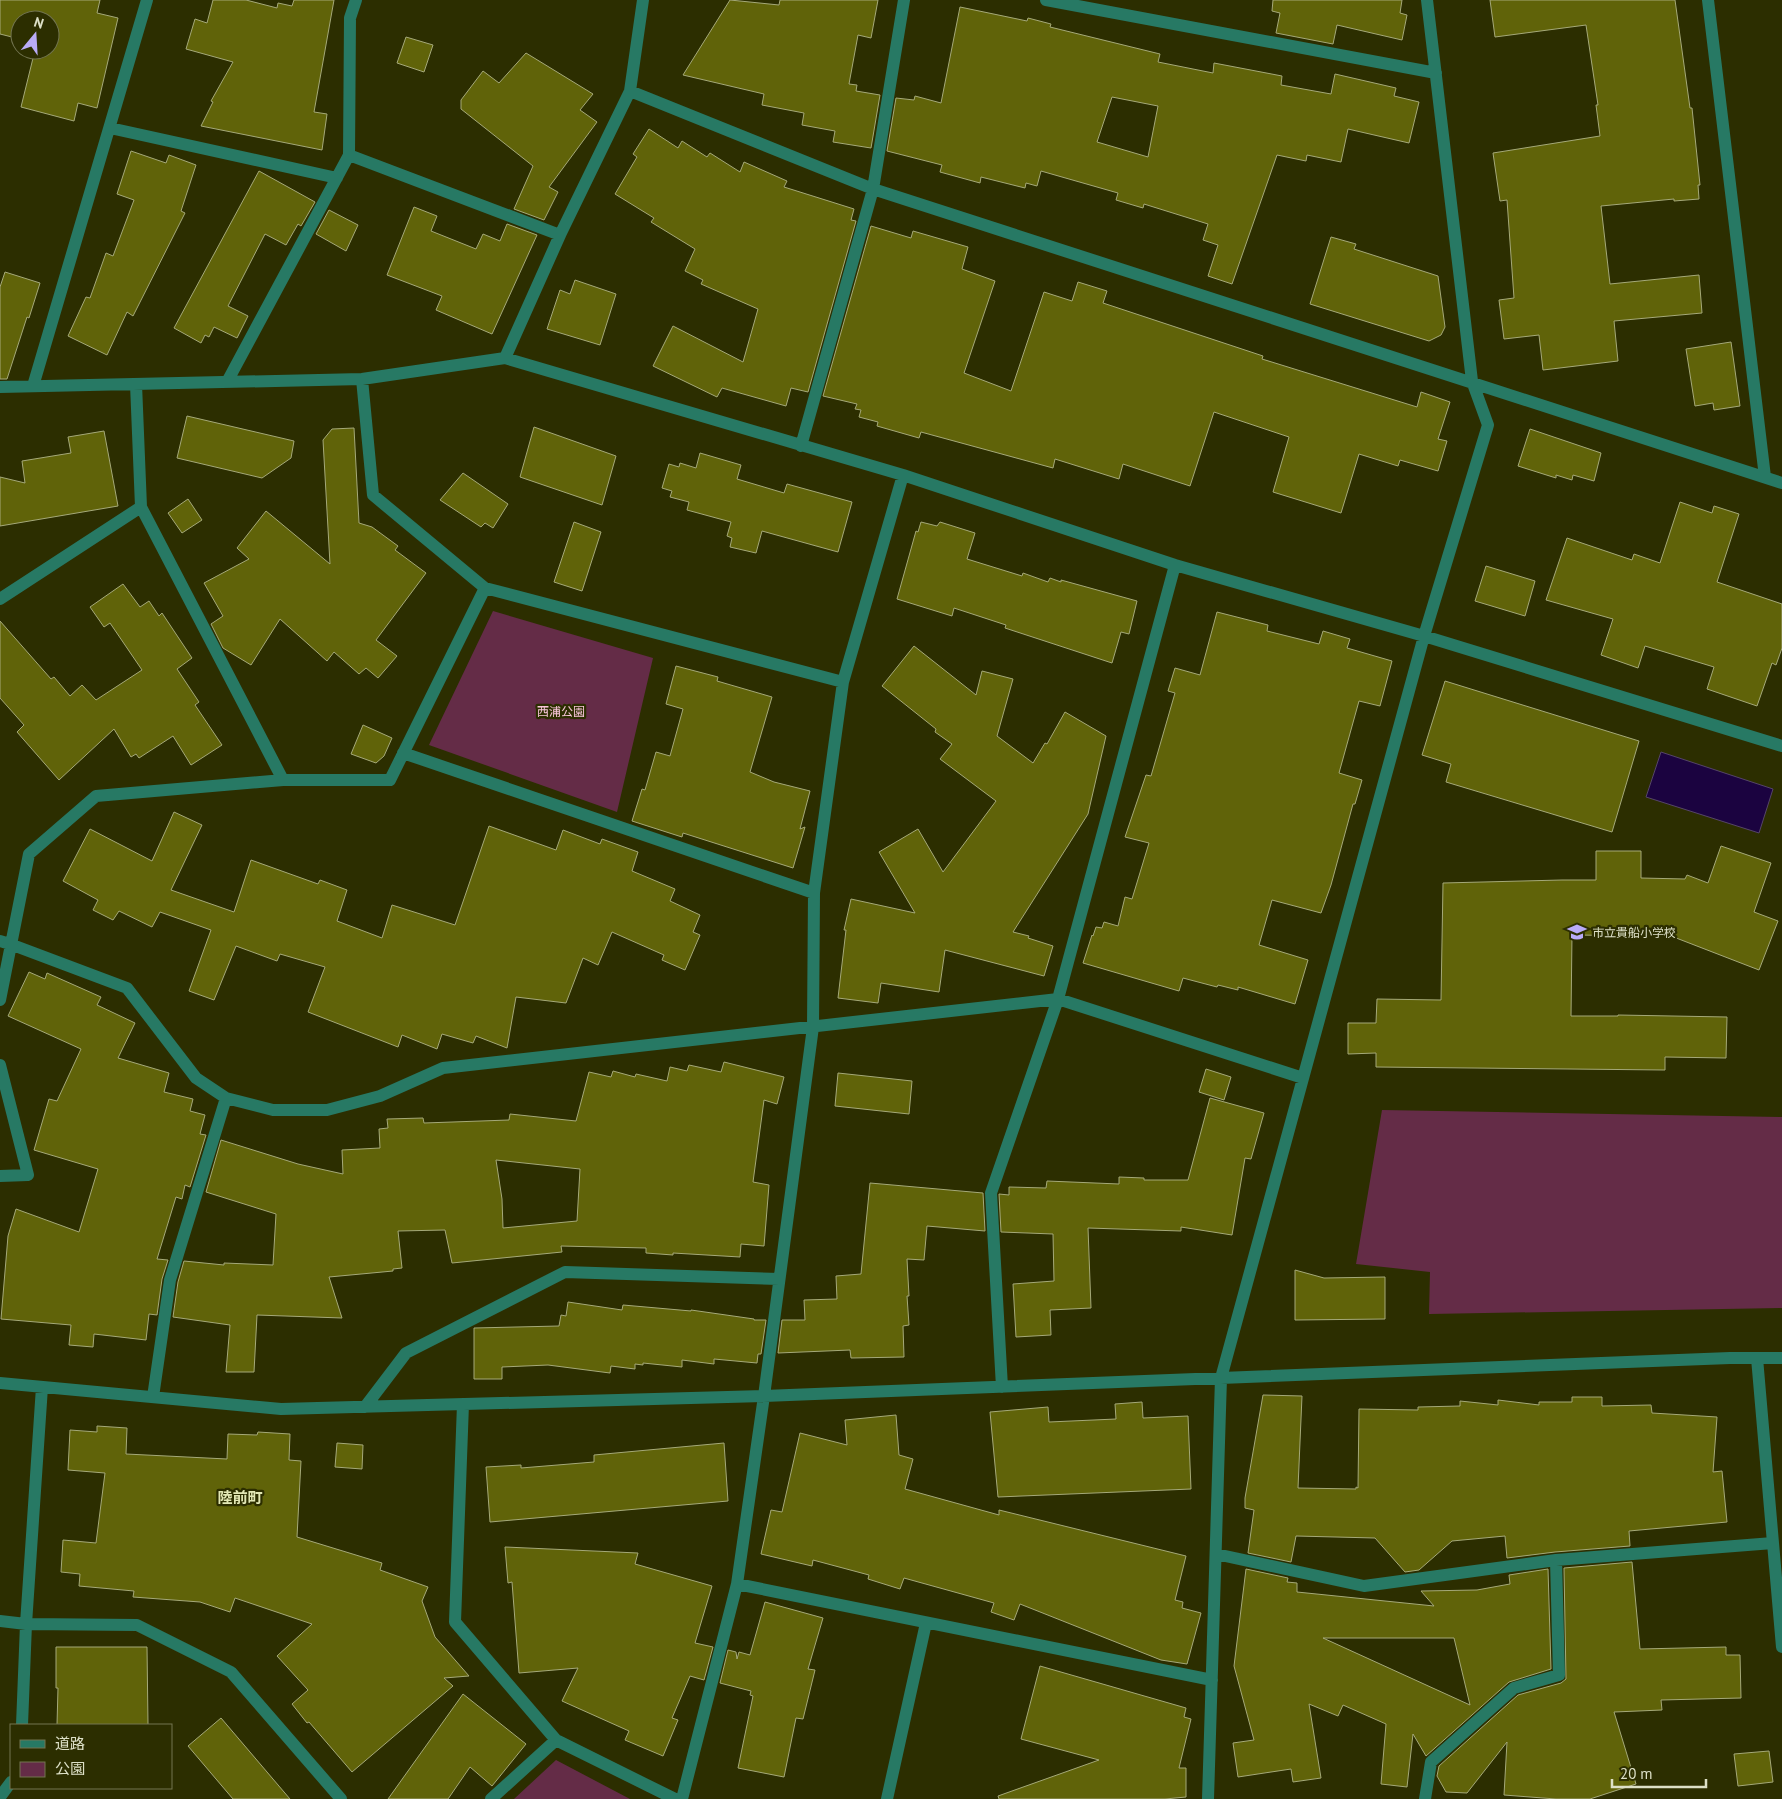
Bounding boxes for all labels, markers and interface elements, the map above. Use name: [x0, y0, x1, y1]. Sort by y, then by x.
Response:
north arrow: [10, 10, 60, 60]
text: N: [32, 13, 46, 33]
park label: 西浦公園: [537, 704, 585, 719]
school or university icon: 市立貴船小学校: [1566, 921, 1588, 943]
place label: 市立貴船小学校: [1592, 925, 1676, 940]
district label: 陸前町: [217, 1488, 263, 1507]
legend: [10, 1724, 172, 1789]
text: 道路: [55, 1734, 85, 1753]
scale bar: [1612, 1756, 1706, 1788]
text: 公園: [55, 1759, 85, 1778]
text: 20 m: [1620, 1764, 1653, 1783]

